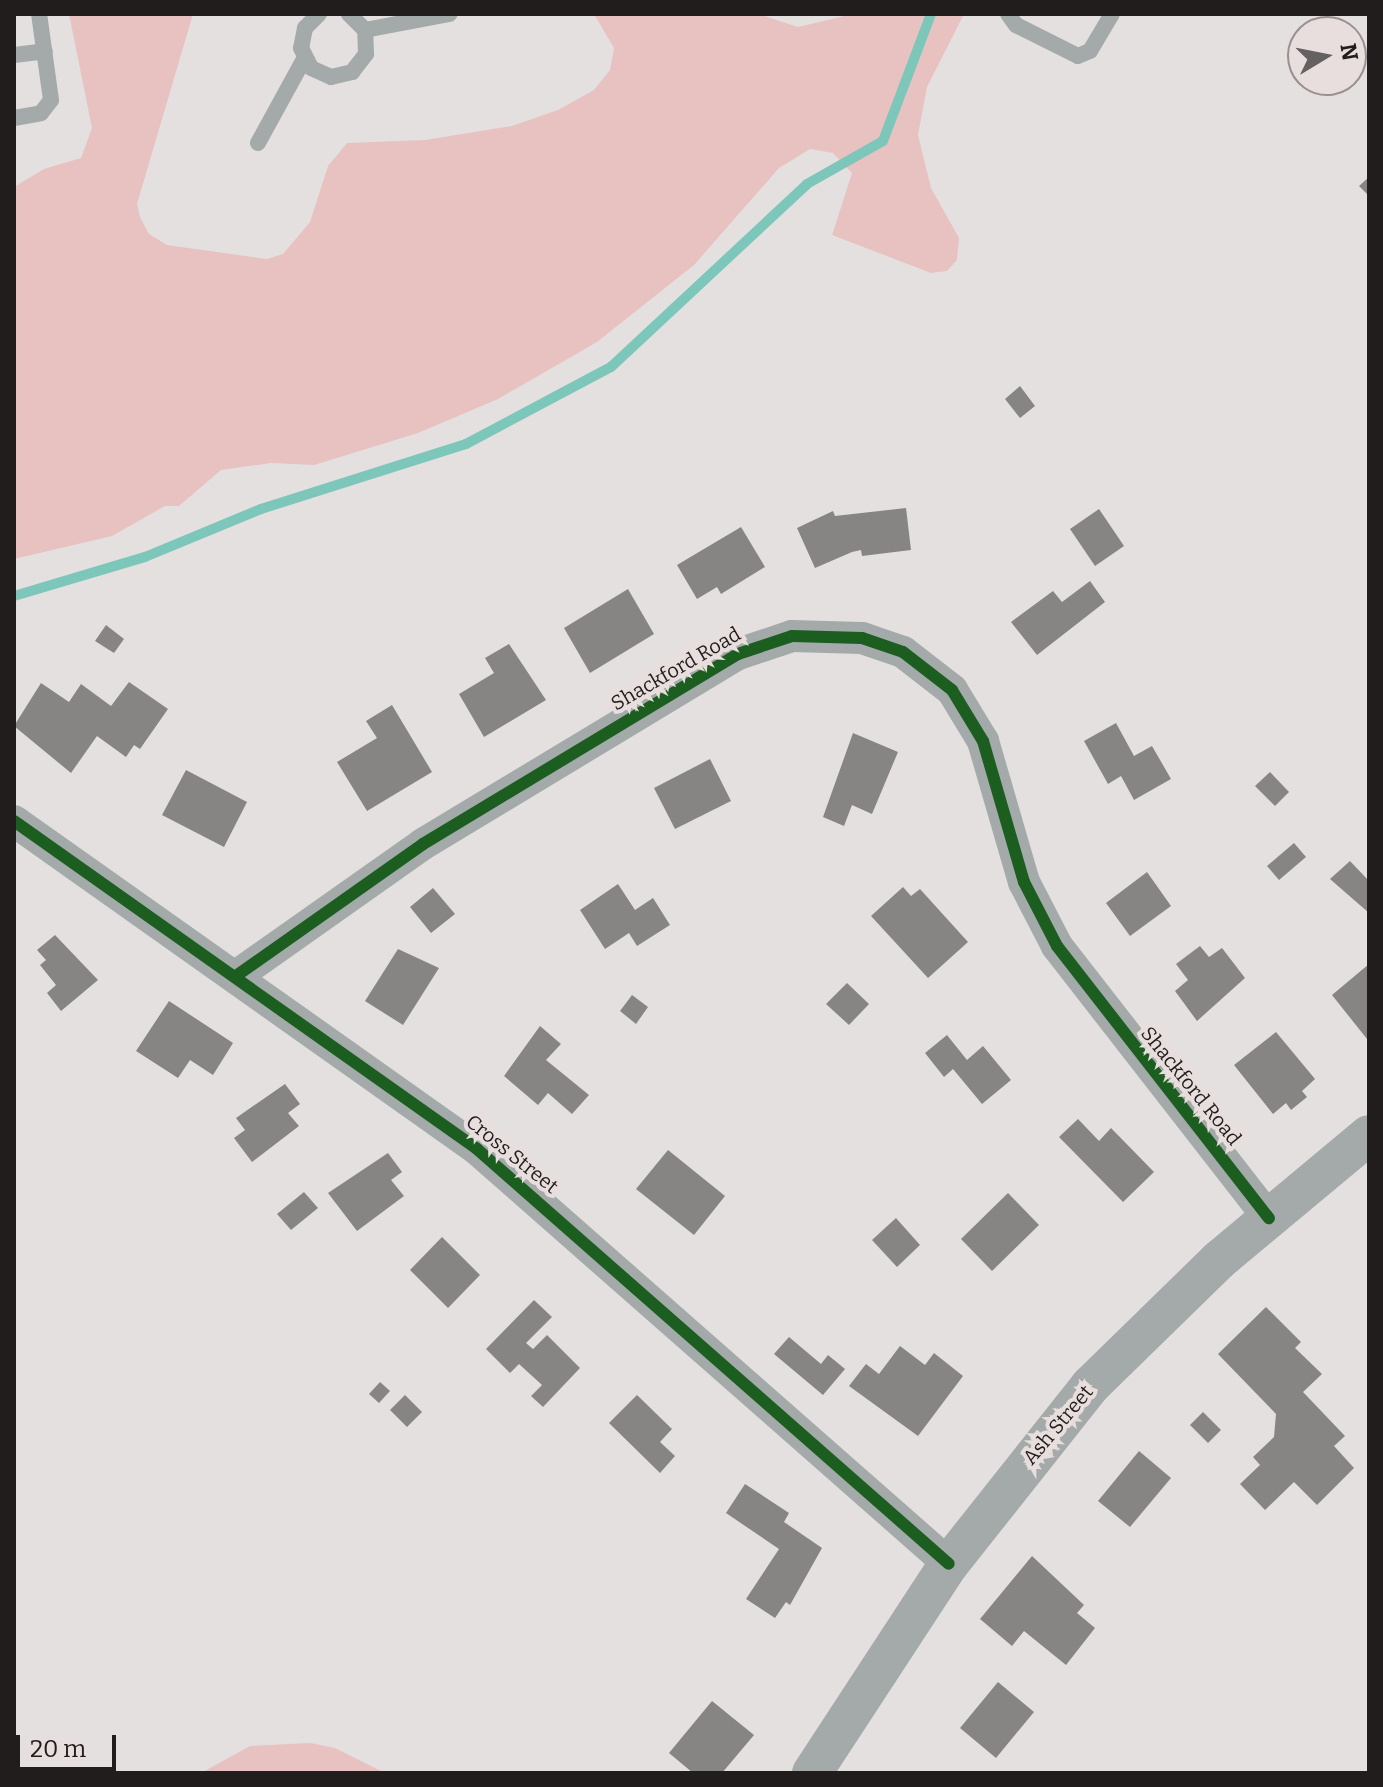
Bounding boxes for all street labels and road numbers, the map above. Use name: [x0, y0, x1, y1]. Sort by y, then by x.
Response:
street label: Shackford Road: [607, 622, 745, 716]
street label: Shackford Road: [1136, 1022, 1246, 1150]
street label: Cross Street: [461, 1110, 563, 1198]
street label: Ash Street: [1018, 1380, 1098, 1470]

